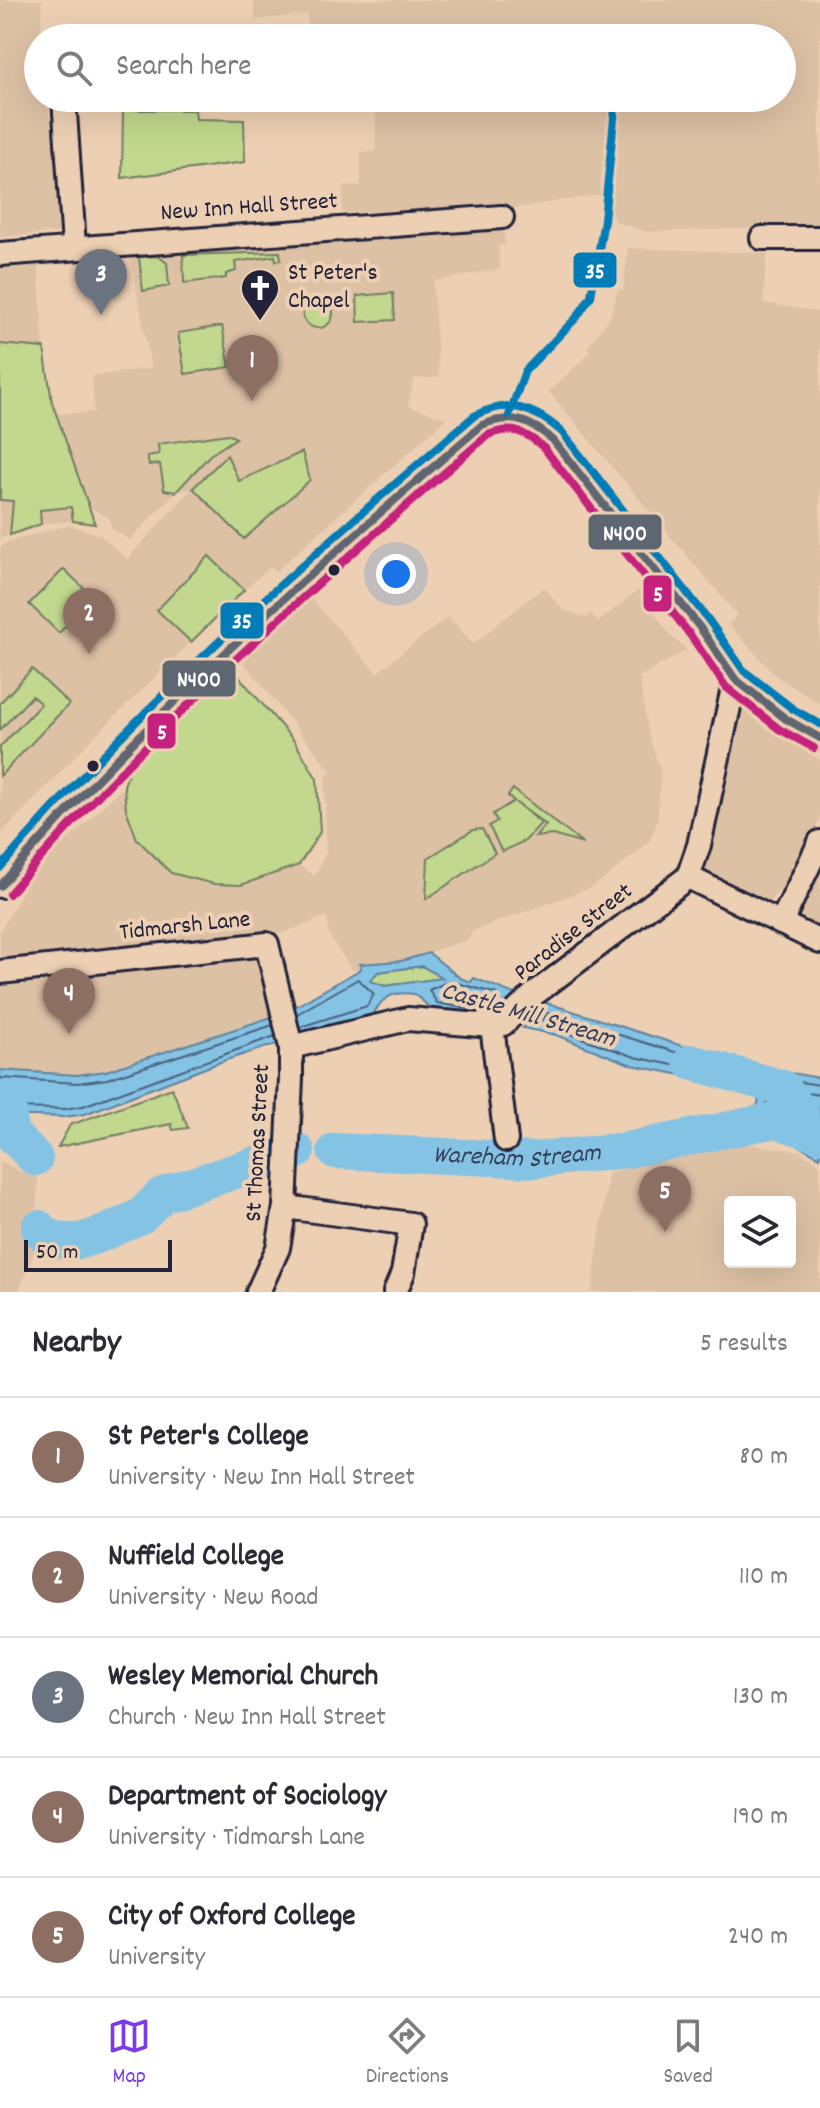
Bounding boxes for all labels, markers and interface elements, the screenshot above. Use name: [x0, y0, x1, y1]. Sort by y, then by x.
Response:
search box: [24, 24, 796, 112]
icon: search: [52, 46, 96, 90]
text: Search here: [116, 47, 252, 90]
street label: New Inn Hall Street: [159, 185, 339, 231]
pin: 3: [75, 249, 127, 315]
line badge: 35: [572, 251, 618, 289]
place label: St Peter's Chapel: [288, 257, 378, 319]
text: 35: [585, 258, 605, 289]
church icon: St Peter's Chapel: [239, 267, 281, 322]
pin: 1: [226, 335, 278, 401]
line badge: N400: [587, 513, 663, 551]
text: N400: [603, 520, 647, 551]
your location: [376, 554, 416, 594]
unlabelled marker: [326, 562, 342, 578]
line badge: 5: [642, 574, 673, 613]
text: 5: [653, 581, 663, 612]
pin: 2: [63, 588, 115, 654]
line badge: 35: [219, 601, 265, 640]
text: 35: [232, 608, 252, 639]
line badge: N400: [161, 659, 237, 698]
text: N400: [177, 666, 221, 697]
line badge: 5: [146, 712, 177, 750]
text: 5: [157, 719, 167, 750]
unlabelled marker: [85, 758, 101, 774]
street label: Paradise Street: [507, 876, 641, 990]
street label: Tidmarsh Lane: [118, 903, 252, 951]
pin: 4: [43, 968, 95, 1034]
water label: Castle Mill Stream: [437, 973, 621, 1059]
street label: St Thomas Street: [238, 1063, 280, 1223]
water label: Wareham Stream: [432, 1134, 604, 1179]
pin: 5: [639, 1166, 691, 1232]
map controls: [724, 1196, 796, 1268]
button: layers: [724, 1196, 796, 1268]
scale bar: [24, 1236, 172, 1272]
text: 50 m: [36, 1238, 78, 1269]
text: Nearby: [32, 1320, 121, 1369]
text: 5 results: [700, 1326, 788, 1363]
text: St Peter's College: [108, 1417, 309, 1460]
text: 1: [55, 1439, 61, 1476]
text: 80 m: [740, 1439, 788, 1476]
text: University · New Inn Hall Street: [108, 1460, 415, 1497]
text: Nuffield College: [108, 1537, 284, 1580]
text: 2: [52, 1559, 64, 1596]
text: 110 m: [739, 1559, 788, 1596]
text: University · New Road: [108, 1580, 319, 1617]
text: Wesley Memorial Church: [108, 1657, 378, 1700]
text: 3: [52, 1679, 64, 1716]
text: 130 m: [733, 1679, 788, 1716]
text: Church · New Inn Hall Street: [108, 1700, 386, 1737]
text: Department of Sociology: [108, 1777, 386, 1820]
text: 4: [53, 1799, 63, 1836]
text: 190 m: [732, 1799, 788, 1836]
text: University · Tidmarsh Lane: [108, 1820, 365, 1857]
text: City of Oxford College: [108, 1897, 356, 1940]
text: 5: [52, 1919, 64, 1956]
text: 240 m: [728, 1919, 788, 1956]
text: University: [108, 1940, 205, 1977]
tab: Map: [107, 2014, 151, 2093]
tab: Directions: [366, 2014, 449, 2093]
tab: Saved: [664, 2014, 713, 2093]

